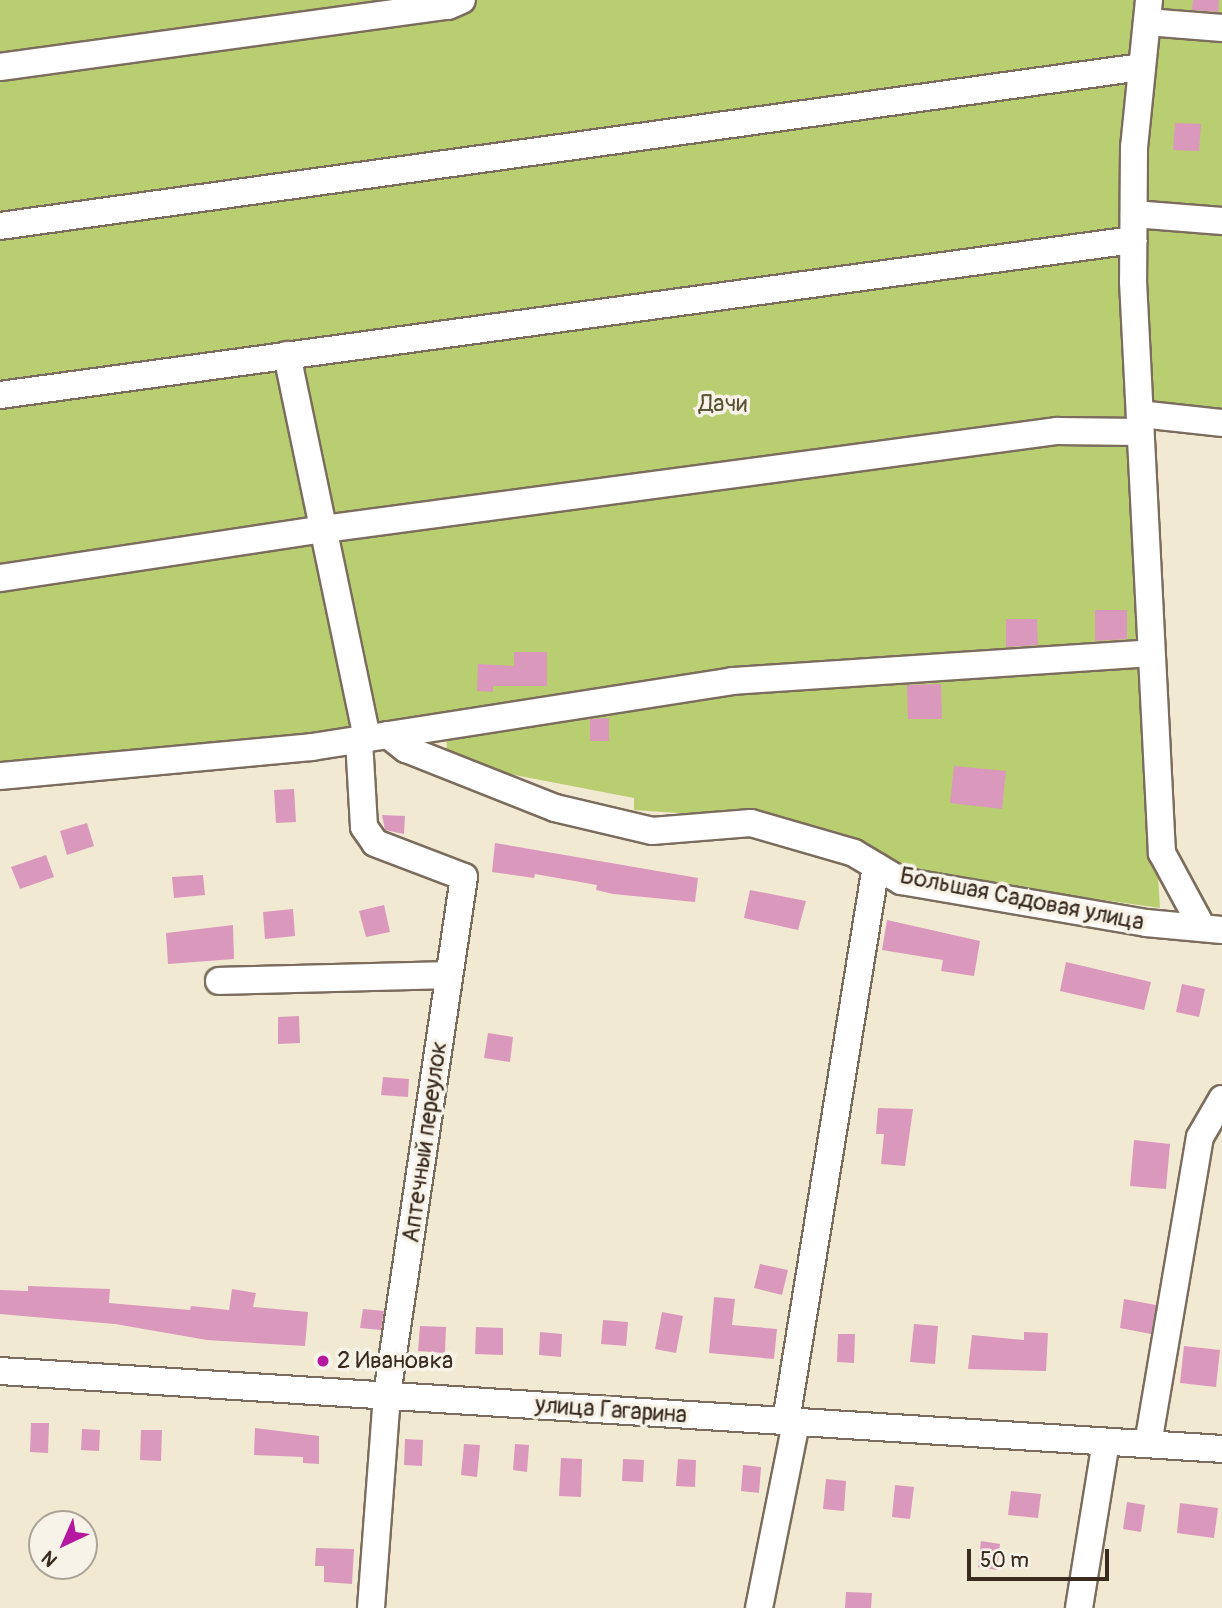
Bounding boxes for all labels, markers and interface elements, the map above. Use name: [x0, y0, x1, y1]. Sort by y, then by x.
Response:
park label: Дачи: [699, 390, 747, 418]
street label: Большая Садовая улица: [897, 861, 1147, 937]
street label: Аптечный переулок: [397, 1039, 453, 1245]
place label: 2 Ивановка: [337, 1347, 453, 1375]
marker: 2 Ивановка: [315, 1353, 331, 1369]
street label: улица Гагарина: [534, 1390, 688, 1430]
north arrow: [28, 1510, 98, 1580]
scale bar: [970, 1534, 1112, 1578]
text: N: [37, 1546, 63, 1572]
text: 50 m: [980, 1547, 1029, 1574]

